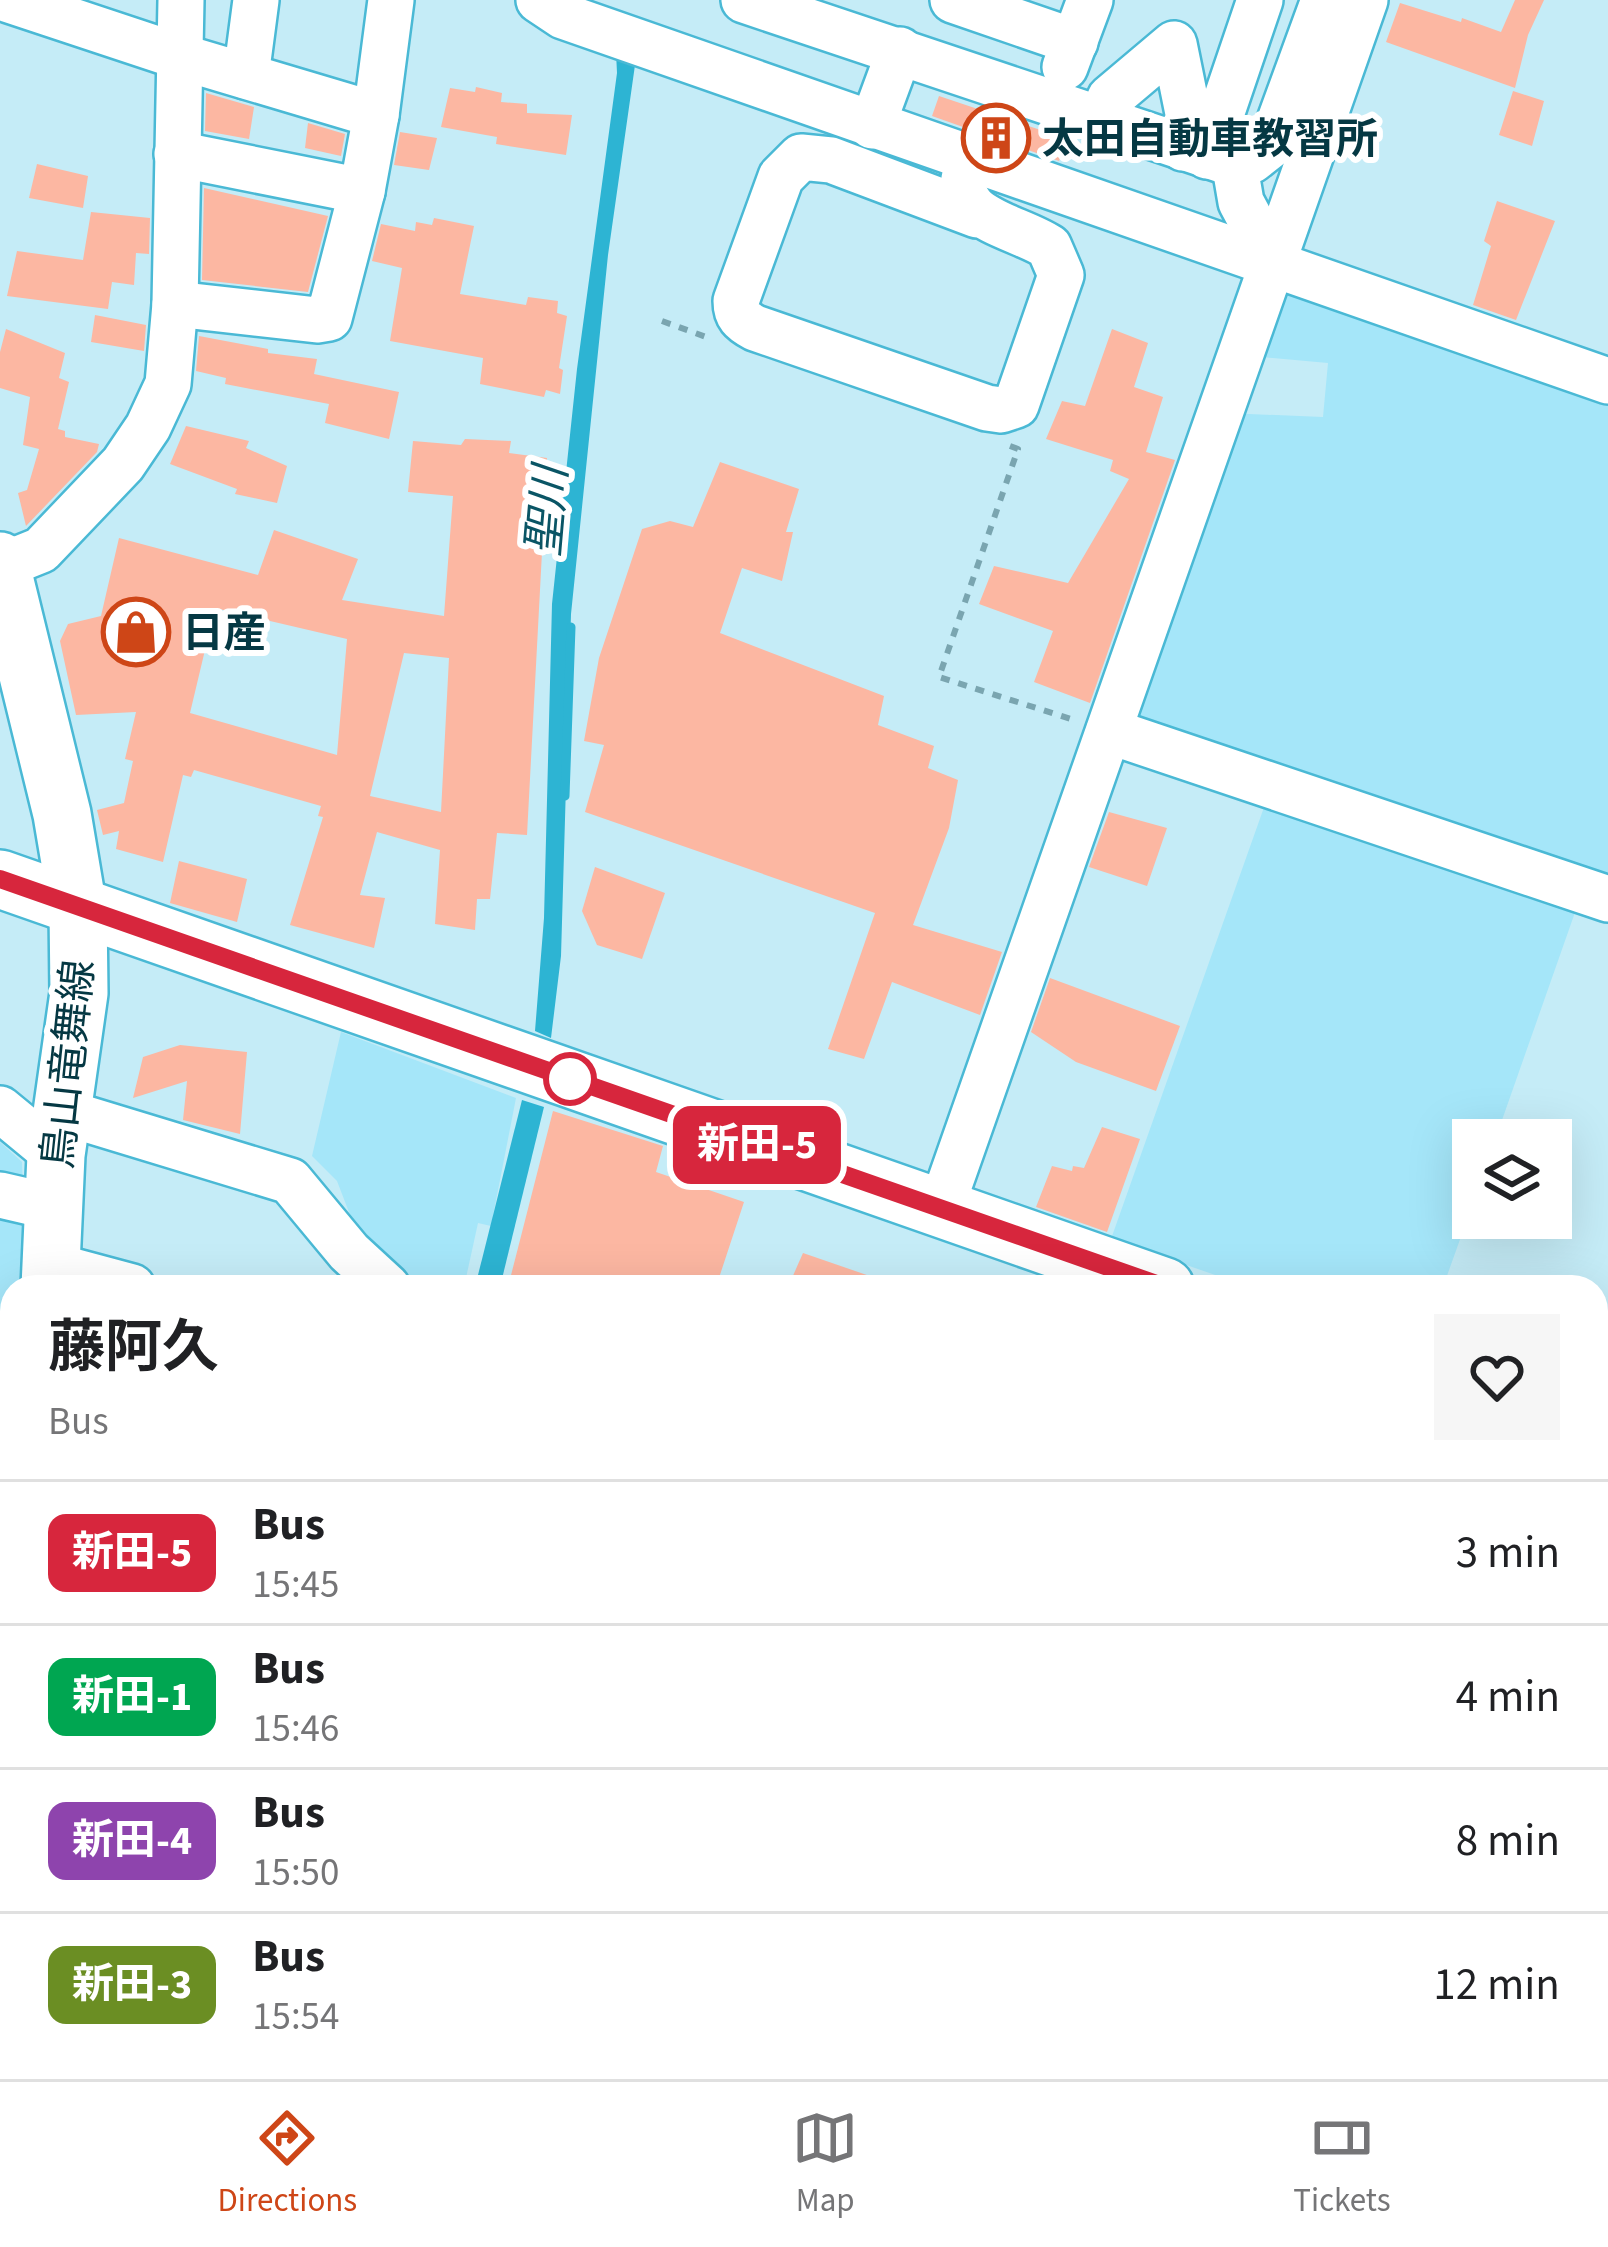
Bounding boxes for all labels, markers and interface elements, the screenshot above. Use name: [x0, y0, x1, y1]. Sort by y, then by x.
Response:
building icon: 太田自動車教習所: [961, 103, 1031, 173]
place label: 太田自動車教習所: [1042, 110, 1378, 170]
water label: 聖川: [512, 460, 584, 559]
shop icon: 日産: [101, 597, 171, 667]
place label: 日産: [182, 604, 266, 664]
street label: 鳥山竜舞線: [28, 957, 110, 1172]
unlabelled marker: [545, 1054, 595, 1104]
line badge: 新田-5: [673, 1106, 841, 1184]
text: 新田-5: [697, 1115, 817, 1175]
map controls: [1452, 1119, 1572, 1239]
button: layers: [1452, 1119, 1572, 1239]
text: 藤阿久: [48, 1308, 219, 1389]
button: heart: [1434, 1314, 1560, 1440]
text: Bus: [48, 1394, 109, 1450]
text: Bus: [252, 1493, 325, 1557]
text: 3 min: [1456, 1521, 1560, 1585]
text: 新田-5: [72, 1523, 192, 1583]
text: 15:45: [252, 1557, 339, 1613]
text: Bus: [252, 1637, 325, 1701]
text: 4 min: [1456, 1665, 1560, 1729]
text: 新田-1: [72, 1667, 192, 1727]
text: 15:46: [252, 1701, 339, 1757]
text: Bus: [252, 1781, 325, 1845]
text: 8 min: [1456, 1809, 1560, 1873]
text: 新田-4: [72, 1811, 192, 1871]
text: 15:50: [252, 1845, 339, 1901]
text: Bus: [252, 1925, 325, 1989]
text: 12 min: [1433, 1953, 1560, 2017]
text: 新田-3: [72, 1955, 192, 2015]
text: 15:54: [252, 1989, 339, 2045]
tab: Directions: [218, 2105, 357, 2224]
tab: Map: [792, 2105, 858, 2224]
tab: Tickets: [1293, 2105, 1390, 2224]

